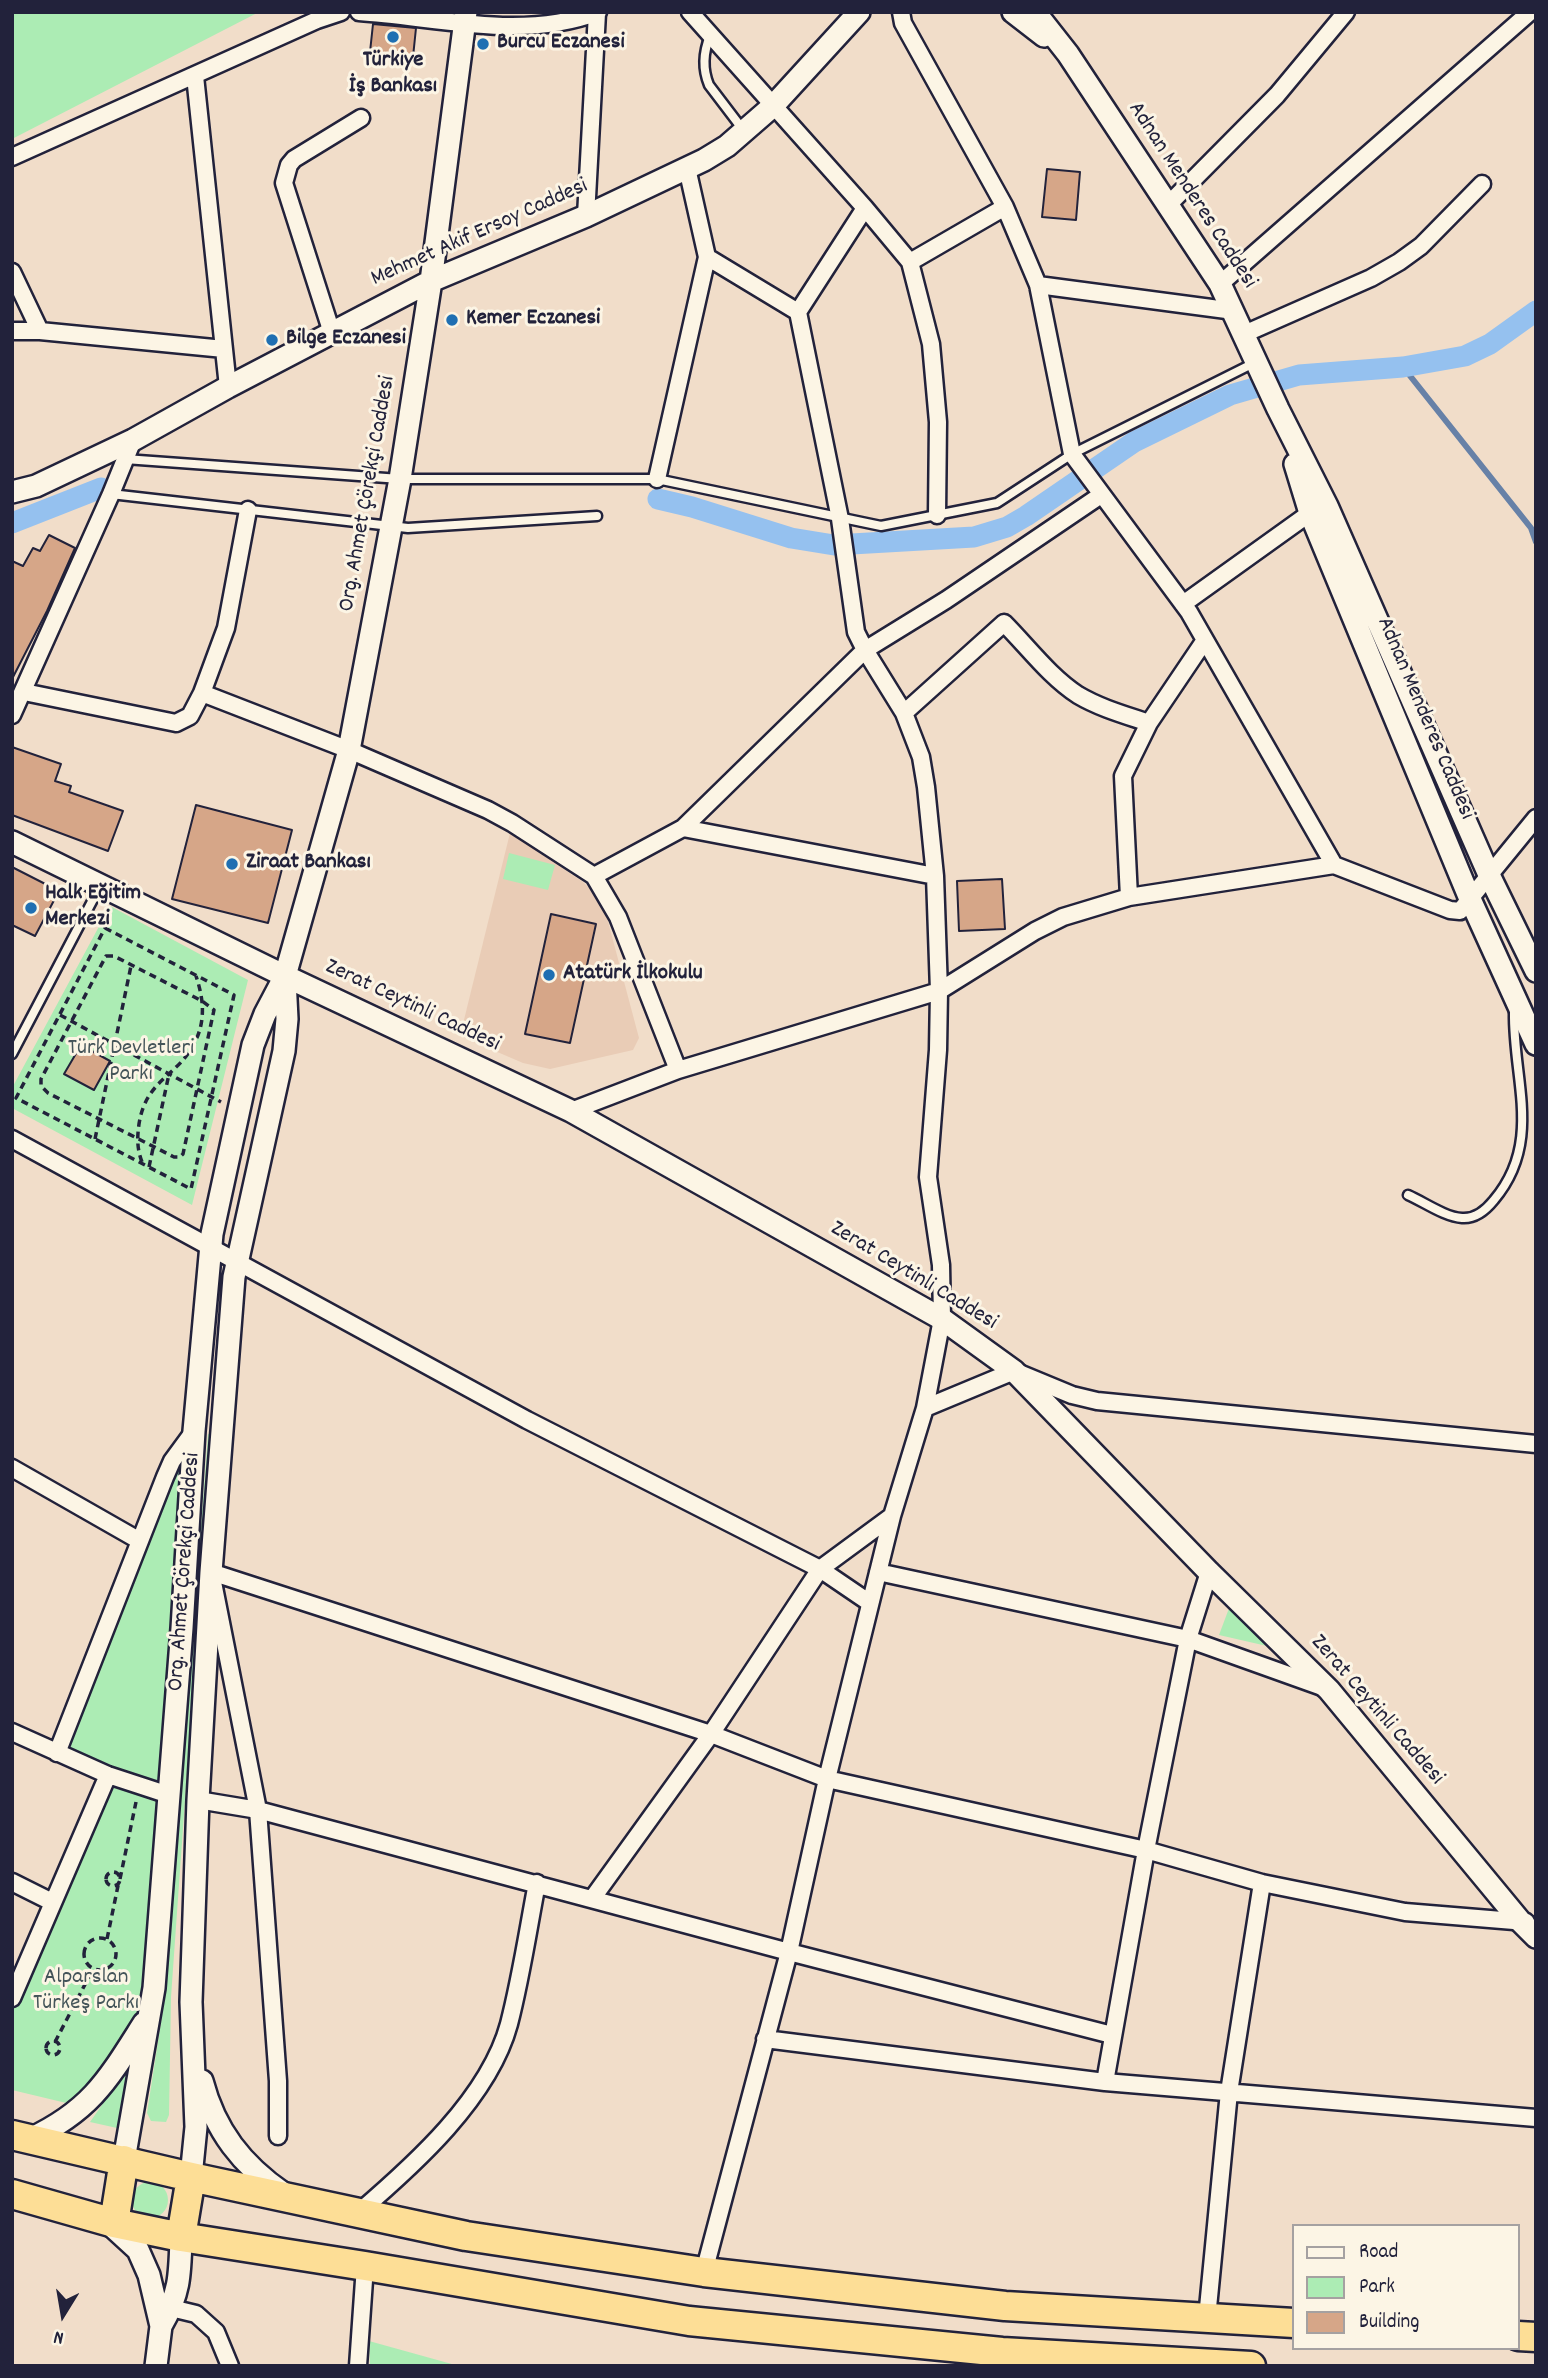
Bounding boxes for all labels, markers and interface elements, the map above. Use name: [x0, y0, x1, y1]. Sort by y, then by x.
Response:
marker: Türkiye İş Bankası: [385, 29, 401, 45]
place label: Burcu Eczanesi: [497, 30, 625, 58]
marker: Burcu Eczanesi: [475, 36, 491, 52]
place label: Türkiye İş Bankası: [349, 48, 437, 102]
street label: Adnan Menderes Caddesi: [1120, 97, 1262, 295]
street label: Mehmet Akif Ersoy Caddesi: [367, 174, 593, 294]
place label: Kemer Eczanesi: [466, 306, 600, 334]
marker: Kemer Eczanesi: [444, 312, 460, 328]
place label: Bilge Eczanesi: [286, 326, 406, 354]
marker: Bilge Eczanesi: [264, 332, 280, 348]
street label: Org. Ahmet Çörekçi Caddesi: [335, 374, 403, 614]
street label: Adnan Menderes Caddesi: [1369, 614, 1479, 824]
place label: Ziraat Bankası: [246, 850, 371, 878]
marker: Ziraat Bankası: [224, 856, 240, 872]
place label: Halk Eğitim Merkezi: [45, 881, 141, 935]
marker: Halk Eğitim Merkezi: [23, 900, 39, 916]
street label: Zerat Ceytinli Caddesi: [320, 954, 504, 1060]
place label: Atatürk İlkokulu: [563, 961, 703, 989]
marker: Atatürk İlkokulu: [541, 967, 557, 983]
park label: Türk Devletleri Parkı: [68, 1036, 194, 1090]
street label: Zerat Ceytinli Caddesi: [824, 1216, 1002, 1338]
street label: Org. Ahmet Çörekçi Caddesi: [164, 1452, 208, 1692]
street label: Zerat Ceytinli Caddesi: [1303, 1630, 1449, 1792]
park label: Alparslan Türkeş Parkı: [33, 1965, 139, 2019]
legend: [1292, 2224, 1520, 2350]
text: Road: [1359, 2238, 1398, 2268]
text: Park: [1359, 2273, 1395, 2303]
north arrow: [28, 2280, 98, 2350]
text: Building: [1359, 2308, 1419, 2338]
text: N: [52, 2322, 66, 2350]

